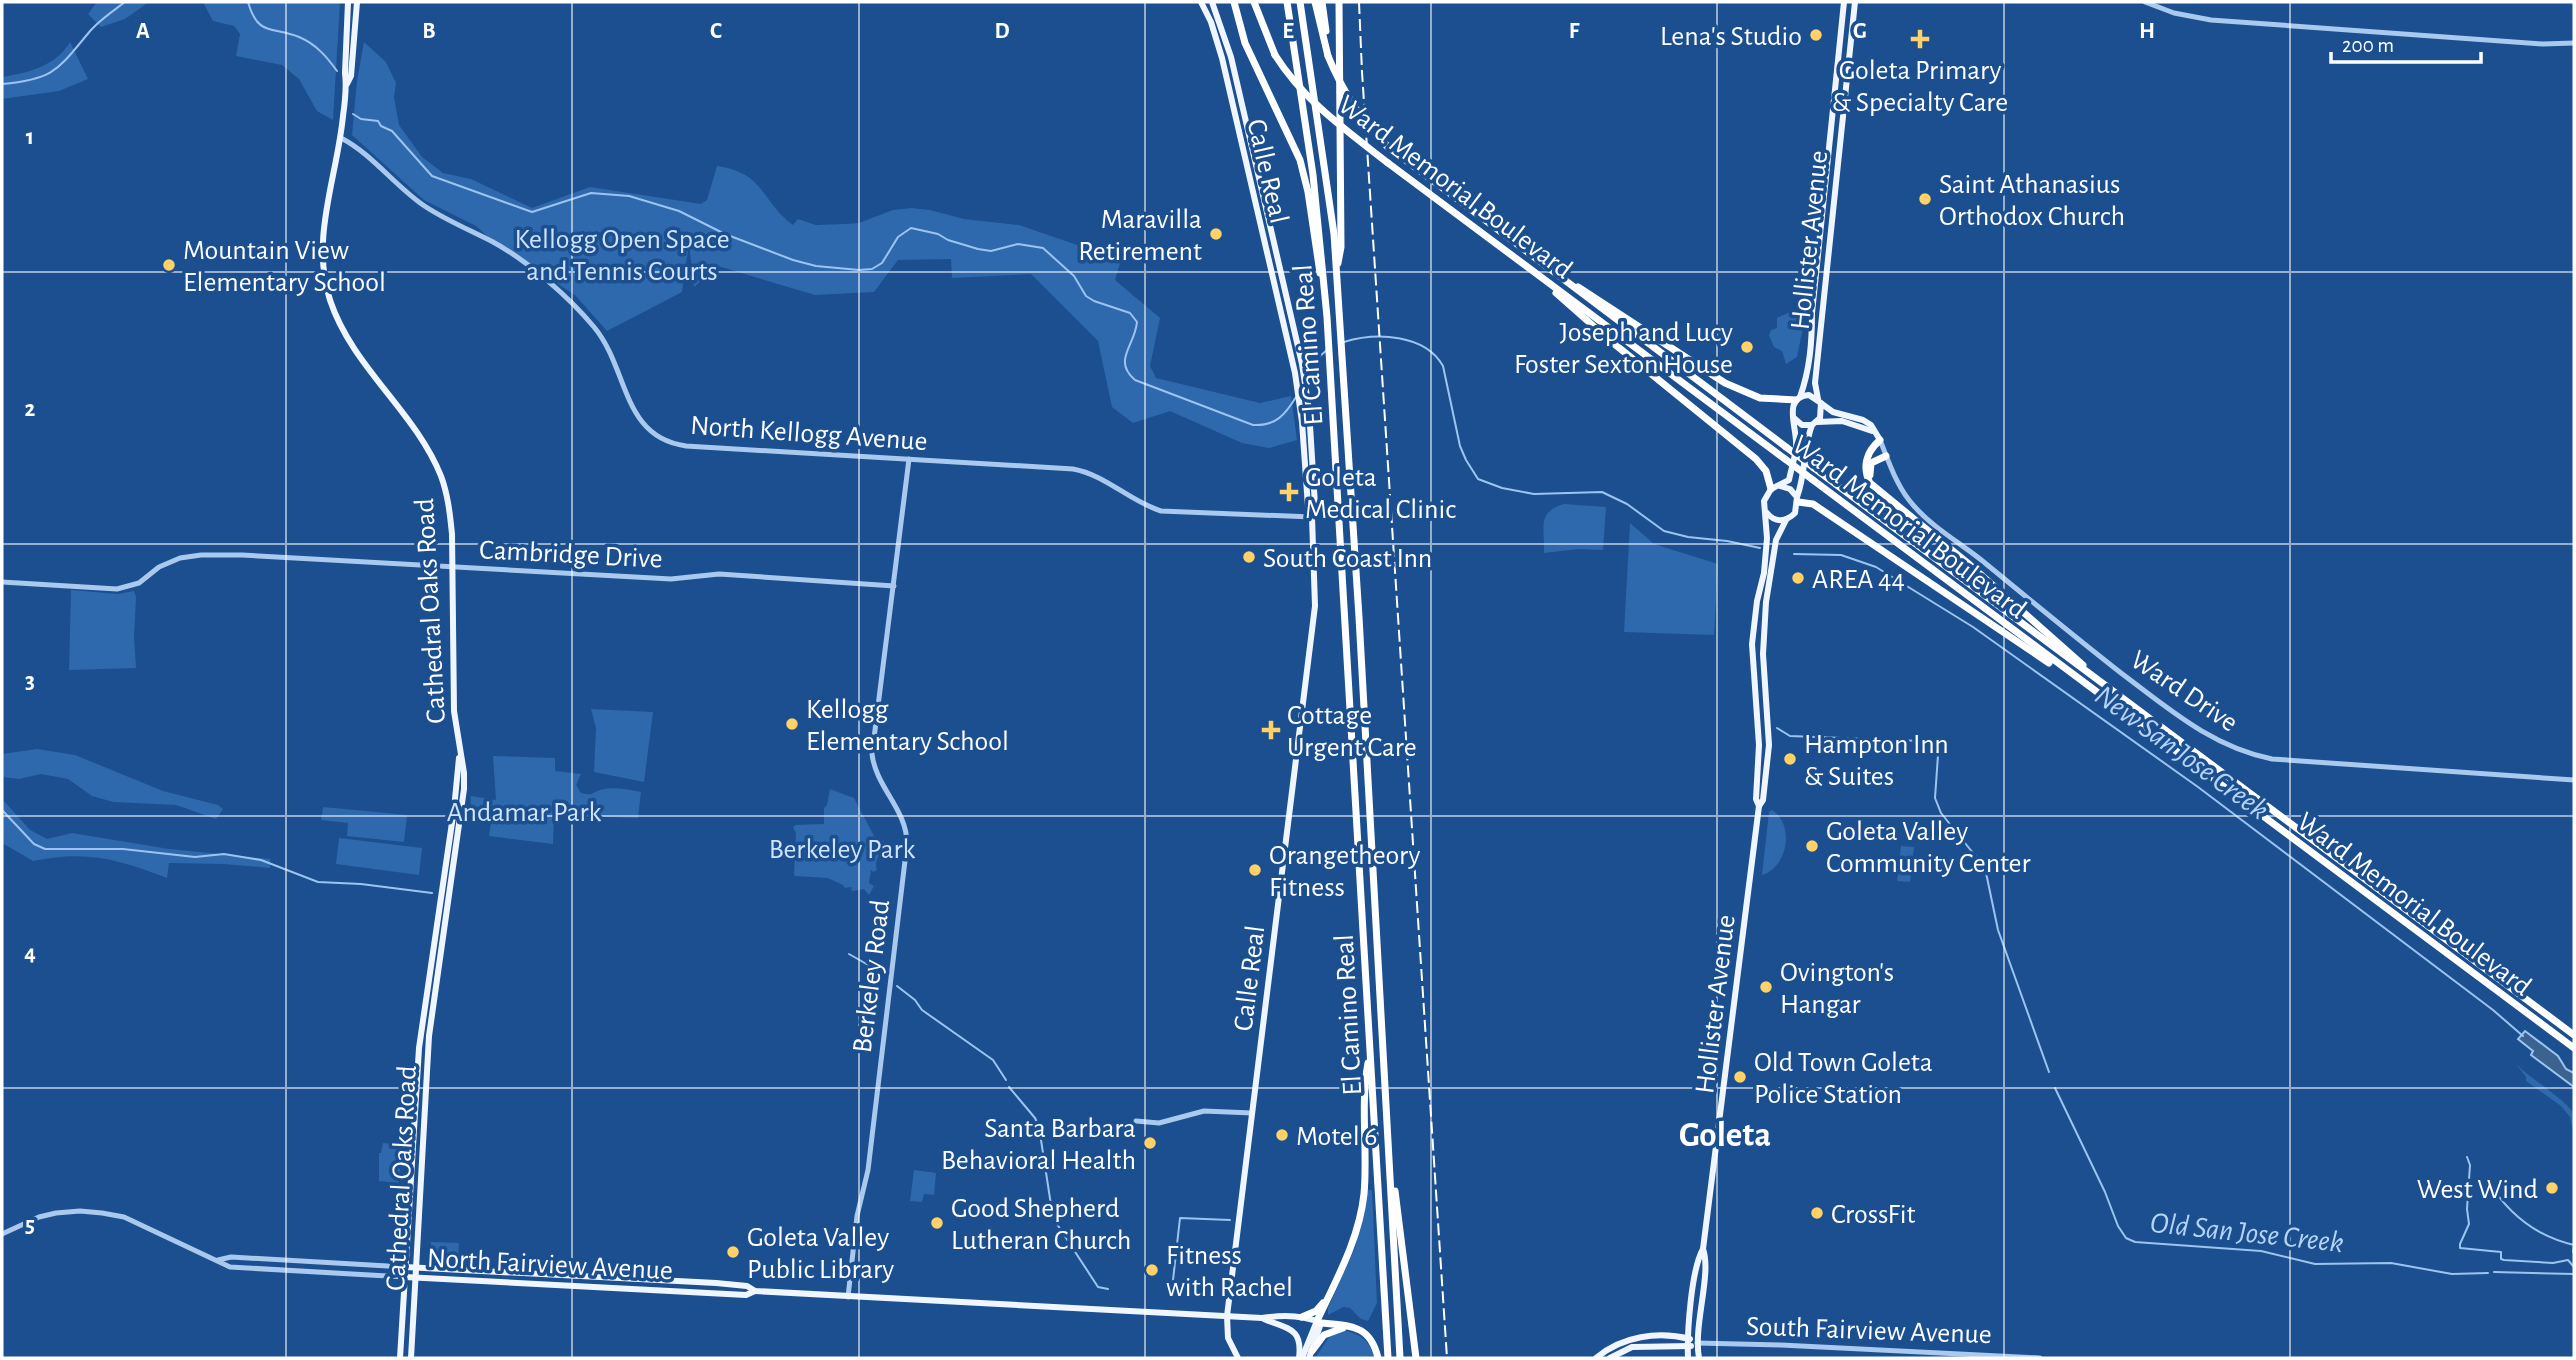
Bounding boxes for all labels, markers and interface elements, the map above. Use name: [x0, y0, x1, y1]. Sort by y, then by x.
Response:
text: A: [136, 20, 150, 43]
text: B: [422, 20, 436, 43]
text: C: [710, 20, 722, 43]
text: D: [994, 20, 1010, 43]
text: E: [1282, 20, 1294, 43]
text: F: [1569, 20, 1580, 43]
text: G: [1853, 20, 1867, 43]
text: H: [2139, 20, 2155, 43]
scale bar: [2331, 21, 2482, 65]
place label: Lena's Studio: [1660, 23, 1802, 51]
marker: Lena's Studio: [1808, 27, 1824, 43]
marker: Goleta Primary & Specialty Care: [1910, 29, 1930, 49]
text: 200 m: [2342, 35, 2394, 56]
place label: Goleta Primary & Specialty Care: [1832, 57, 2008, 117]
street label: Ward Memorial Boulevard: [1333, 91, 1577, 285]
street label: Calle Real: [1241, 117, 1293, 226]
text: 1: [26, 126, 34, 149]
street label: Hollister Avenue: [1787, 149, 1833, 331]
place label: Saint Athanasius Orthodox Church: [1939, 171, 2125, 231]
marker: Saint Athanasius Orthodox Church: [1917, 191, 1933, 207]
place label: Maravilla Retirement: [1078, 206, 1202, 266]
park label: Kellogg Open Space and Tennis Courts: [514, 226, 730, 286]
marker: Maravilla Retirement: [1208, 226, 1224, 242]
place label: Mountain View Elementary School: [183, 237, 386, 297]
marker: Mountain View Elementary School: [161, 257, 177, 273]
street label: El Camino Real: [1289, 263, 1329, 426]
place label: Joseph and Lucy Foster Sexton House: [1514, 319, 1733, 379]
marker: Joseph and Lucy Foster Sexton House: [1739, 339, 1755, 355]
text: 2: [25, 398, 36, 421]
street label: North Kellogg Avenue: [689, 412, 928, 456]
street label: Ward Memorial Boulevard: [1787, 431, 2031, 625]
place label: Goleta Medical Clinic: [1305, 464, 1456, 524]
marker: Goleta Medical Clinic: [1279, 482, 1299, 502]
street label: Cathedral Oaks Road: [411, 497, 451, 724]
street label: Cambridge Drive: [479, 536, 663, 574]
place label: South Coast Inn: [1263, 545, 1432, 573]
marker: South Coast Inn: [1241, 549, 1257, 565]
place label: AREA 44: [1812, 566, 1905, 594]
marker: AREA 44: [1790, 570, 1806, 586]
street label: Ward Drive: [2125, 646, 2243, 738]
text: 3: [25, 670, 35, 693]
water label: New San Jose Creek: [2089, 680, 2274, 826]
place label: Kellogg Elementary School: [806, 696, 1009, 756]
place label: Cottage Urgent Care: [1287, 702, 1417, 762]
marker: Kellogg Elementary School: [784, 716, 800, 732]
marker: Cottage Urgent Care: [1261, 720, 1281, 740]
place label: Hampton Inn & Suites: [1804, 731, 1949, 791]
marker: Hampton Inn & Suites: [1782, 751, 1798, 767]
park label: Andamar Park: [447, 799, 602, 827]
street label: Ward Memorial Boulevard: [2292, 808, 2536, 1002]
place label: Goleta Valley Community Center: [1826, 818, 2031, 878]
park label: Berkeley Park: [769, 836, 916, 864]
marker: Goleta Valley Community Center: [1804, 838, 1820, 854]
place label: Orangetheory Fitness: [1269, 842, 1420, 902]
marker: Orangetheory Fitness: [1247, 862, 1263, 878]
street label: Berkeley Road: [849, 898, 895, 1054]
street label: Hollister Avenue: [1691, 913, 1741, 1095]
street label: Calle Real: [1230, 924, 1270, 1033]
street label: El Camino Real: [1331, 934, 1367, 1096]
text: 4: [24, 942, 36, 965]
place label: Ovington's Hangar: [1780, 959, 1894, 1019]
marker: Ovington's Hangar: [1758, 979, 1774, 995]
place label: Old Town Goleta Police Station: [1754, 1049, 1933, 1109]
street label: Cathedral Oaks Road: [382, 1065, 422, 1292]
marker: Old Town Goleta Police Station: [1732, 1069, 1748, 1085]
place label: Santa Barbara Behavioral Health: [941, 1115, 1136, 1175]
district label: Goleta: [1679, 1118, 1771, 1153]
place label: Motel 6: [1296, 1123, 1377, 1151]
marker: Motel 6: [1274, 1127, 1290, 1143]
marker: Santa Barbara Behavioral Health: [1142, 1135, 1158, 1151]
place label: West Wind: [2417, 1176, 2538, 1204]
marker: West Wind: [2544, 1180, 2560, 1196]
place label: Good Shepherd Lutheran Church: [951, 1195, 1131, 1255]
place label: CrossFit: [1831, 1201, 1916, 1229]
marker: CrossFit: [1809, 1205, 1825, 1221]
water label: Old San Jose Creek: [2149, 1208, 2345, 1258]
text: 5: [25, 1214, 35, 1237]
marker: Good Shepherd Lutheran Church: [929, 1215, 945, 1231]
place label: Goleta Valley Public Library: [747, 1224, 894, 1284]
place label: Fitness with Rachel: [1166, 1242, 1293, 1302]
marker: Goleta Valley Public Library: [725, 1244, 741, 1260]
street label: North Fairview Avenue: [426, 1245, 674, 1285]
marker: Fitness with Rachel: [1144, 1262, 1160, 1278]
street label: South Fairview Avenue: [1746, 1313, 1992, 1349]

